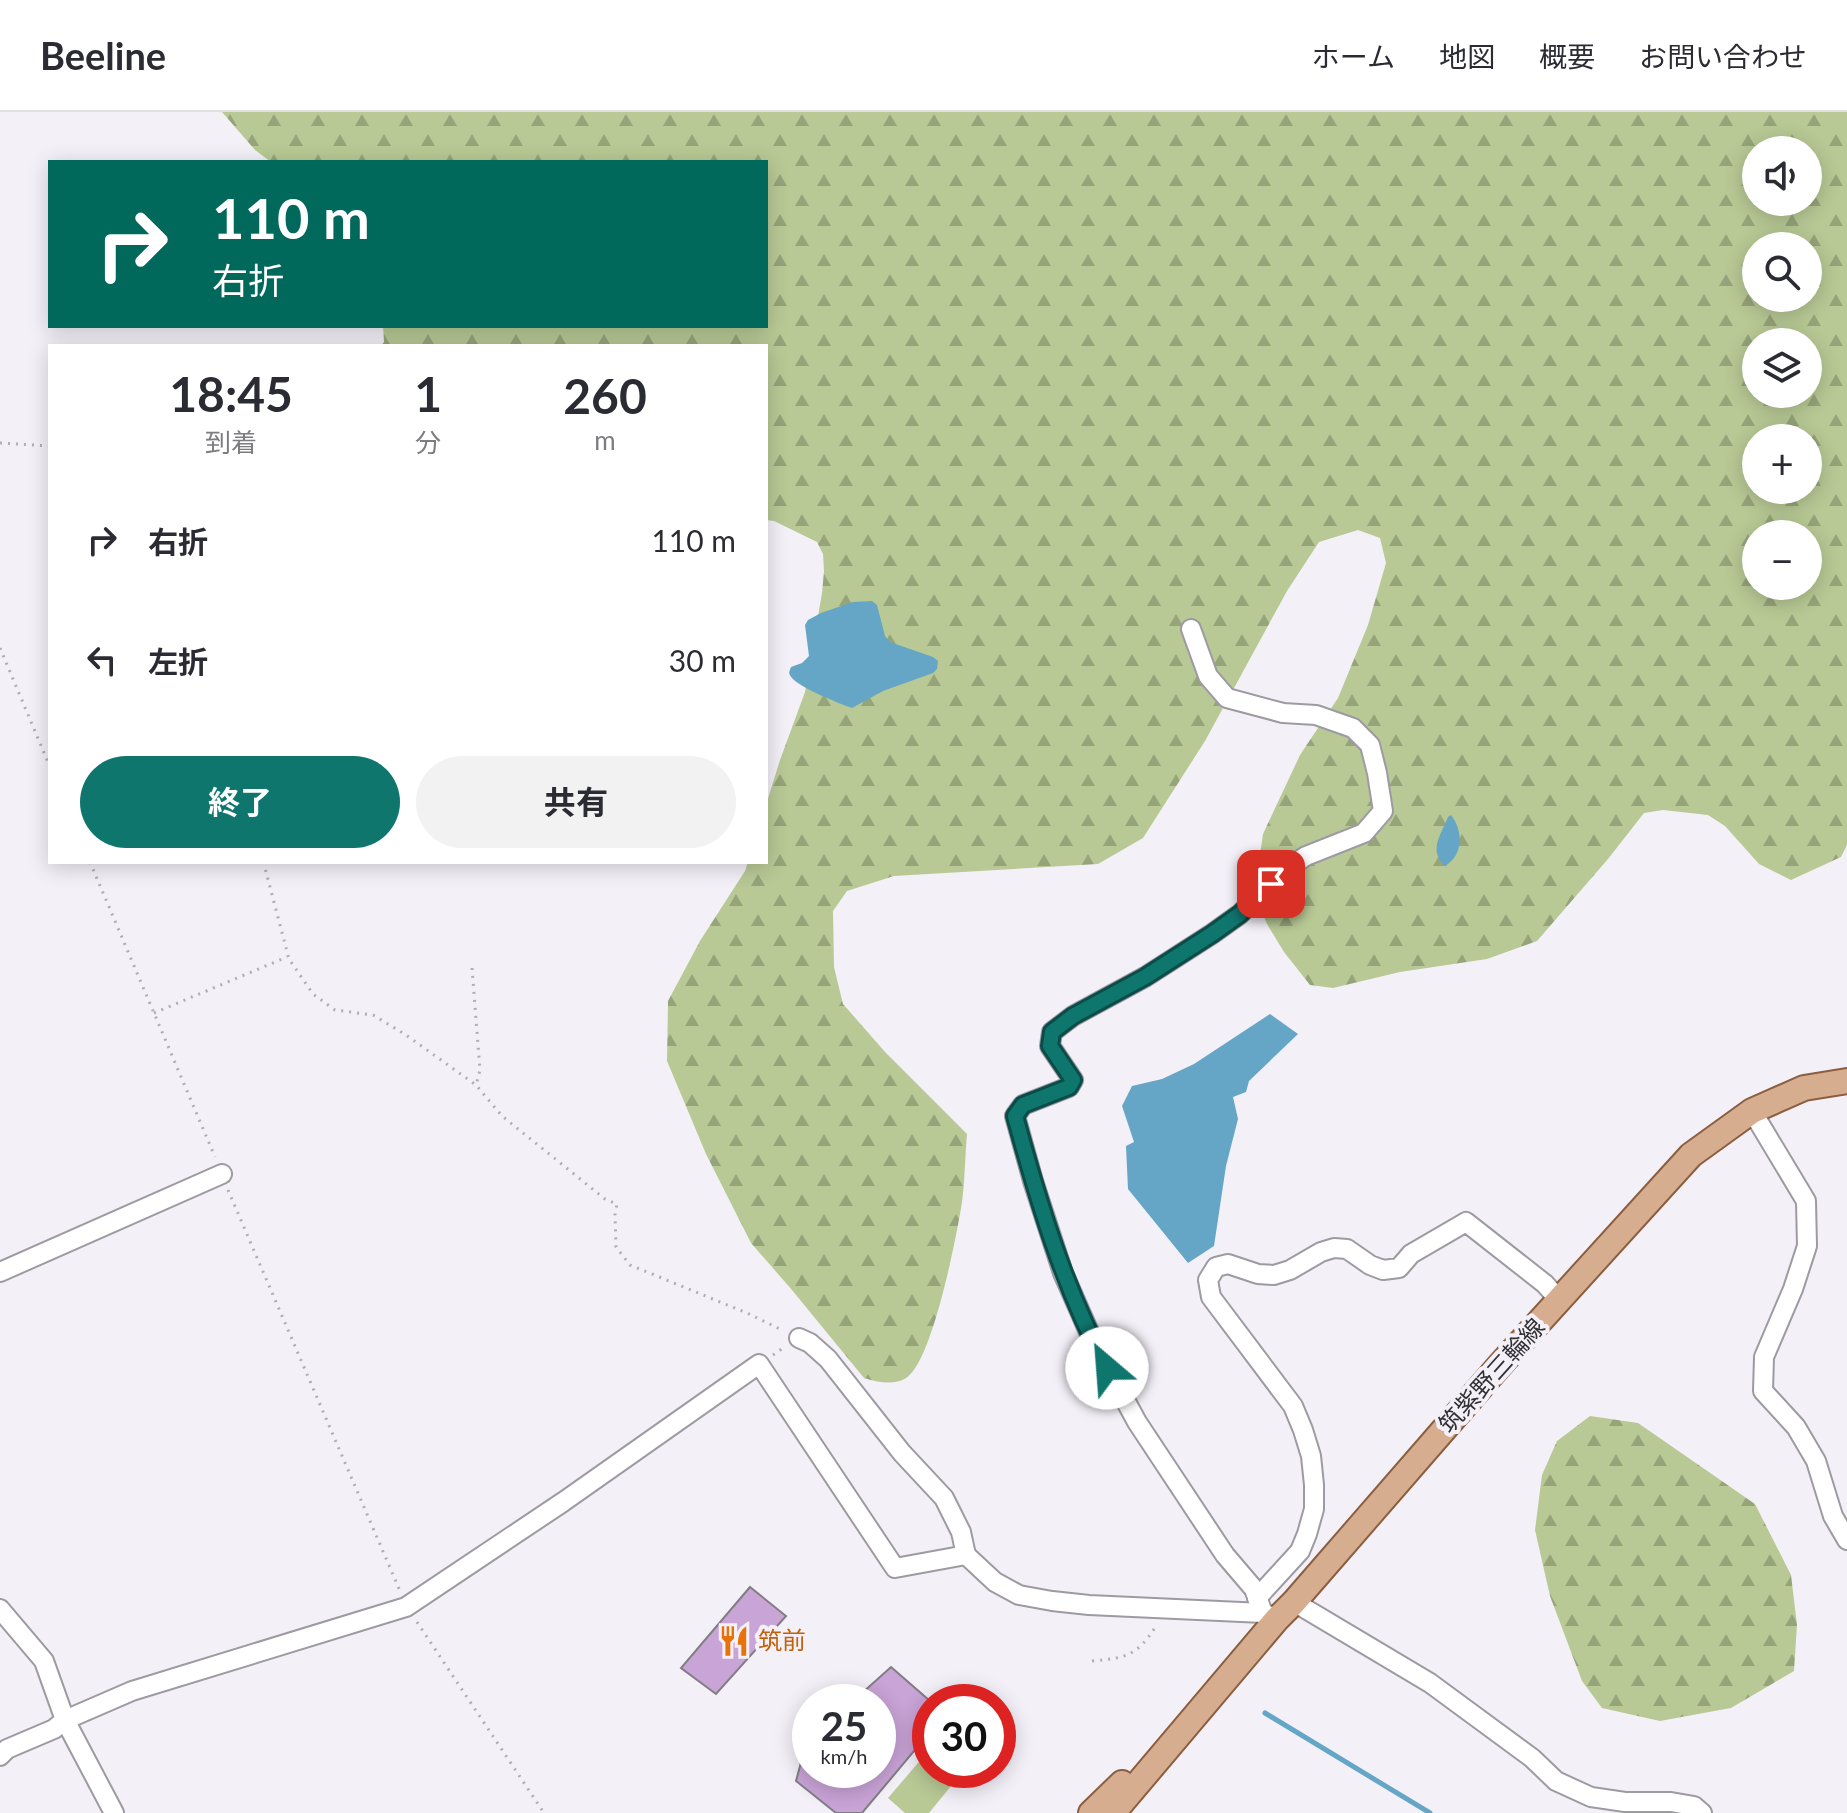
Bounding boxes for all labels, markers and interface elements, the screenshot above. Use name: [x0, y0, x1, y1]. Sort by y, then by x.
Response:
text: Beeline: [40, 32, 166, 78]
text: ホーム: [1312, 39, 1395, 73]
text: 地図: [1439, 39, 1495, 73]
text: 概要: [1539, 39, 1595, 73]
text: お問い合わせ: [1639, 39, 1807, 73]
map controls: [1742, 136, 1822, 600]
button: sound: [1742, 136, 1822, 216]
text: 110 m: [212, 184, 370, 251]
icon: right: [80, 192, 184, 296]
button: search: [1742, 232, 1822, 312]
text: 右折: [212, 258, 284, 302]
button: layers: [1742, 328, 1822, 408]
text: 18:45: [169, 365, 293, 422]
text: 1: [414, 365, 442, 422]
text: 260: [563, 367, 647, 424]
text: m: [594, 424, 616, 456]
button: +: [1742, 424, 1822, 504]
text: 到着: [205, 426, 257, 458]
text: 分: [415, 426, 441, 458]
icon: right: [80, 518, 124, 562]
button: −: [1742, 520, 1822, 600]
text: 110 m: [651, 522, 736, 558]
text: 右折: [148, 523, 208, 559]
icon: left: [80, 638, 124, 682]
text: 30 m: [669, 642, 736, 678]
text: 左折: [148, 643, 208, 679]
button: 終了: [80, 756, 400, 848]
button: 共有: [416, 756, 736, 848]
pin: [1237, 850, 1305, 918]
icon: arrive: [1249, 862, 1293, 906]
street label: 筑紫野三輪線: [1432, 1312, 1550, 1438]
position arrow: [1065, 1326, 1149, 1410]
restaurant icon: 筑前: [717, 1624, 751, 1658]
place label: 筑前: [758, 1625, 806, 1654]
speed limit sign: 30: [912, 1684, 1016, 1788]
text: 25: [821, 1702, 867, 1750]
text: km/h: [821, 1744, 867, 1768]

